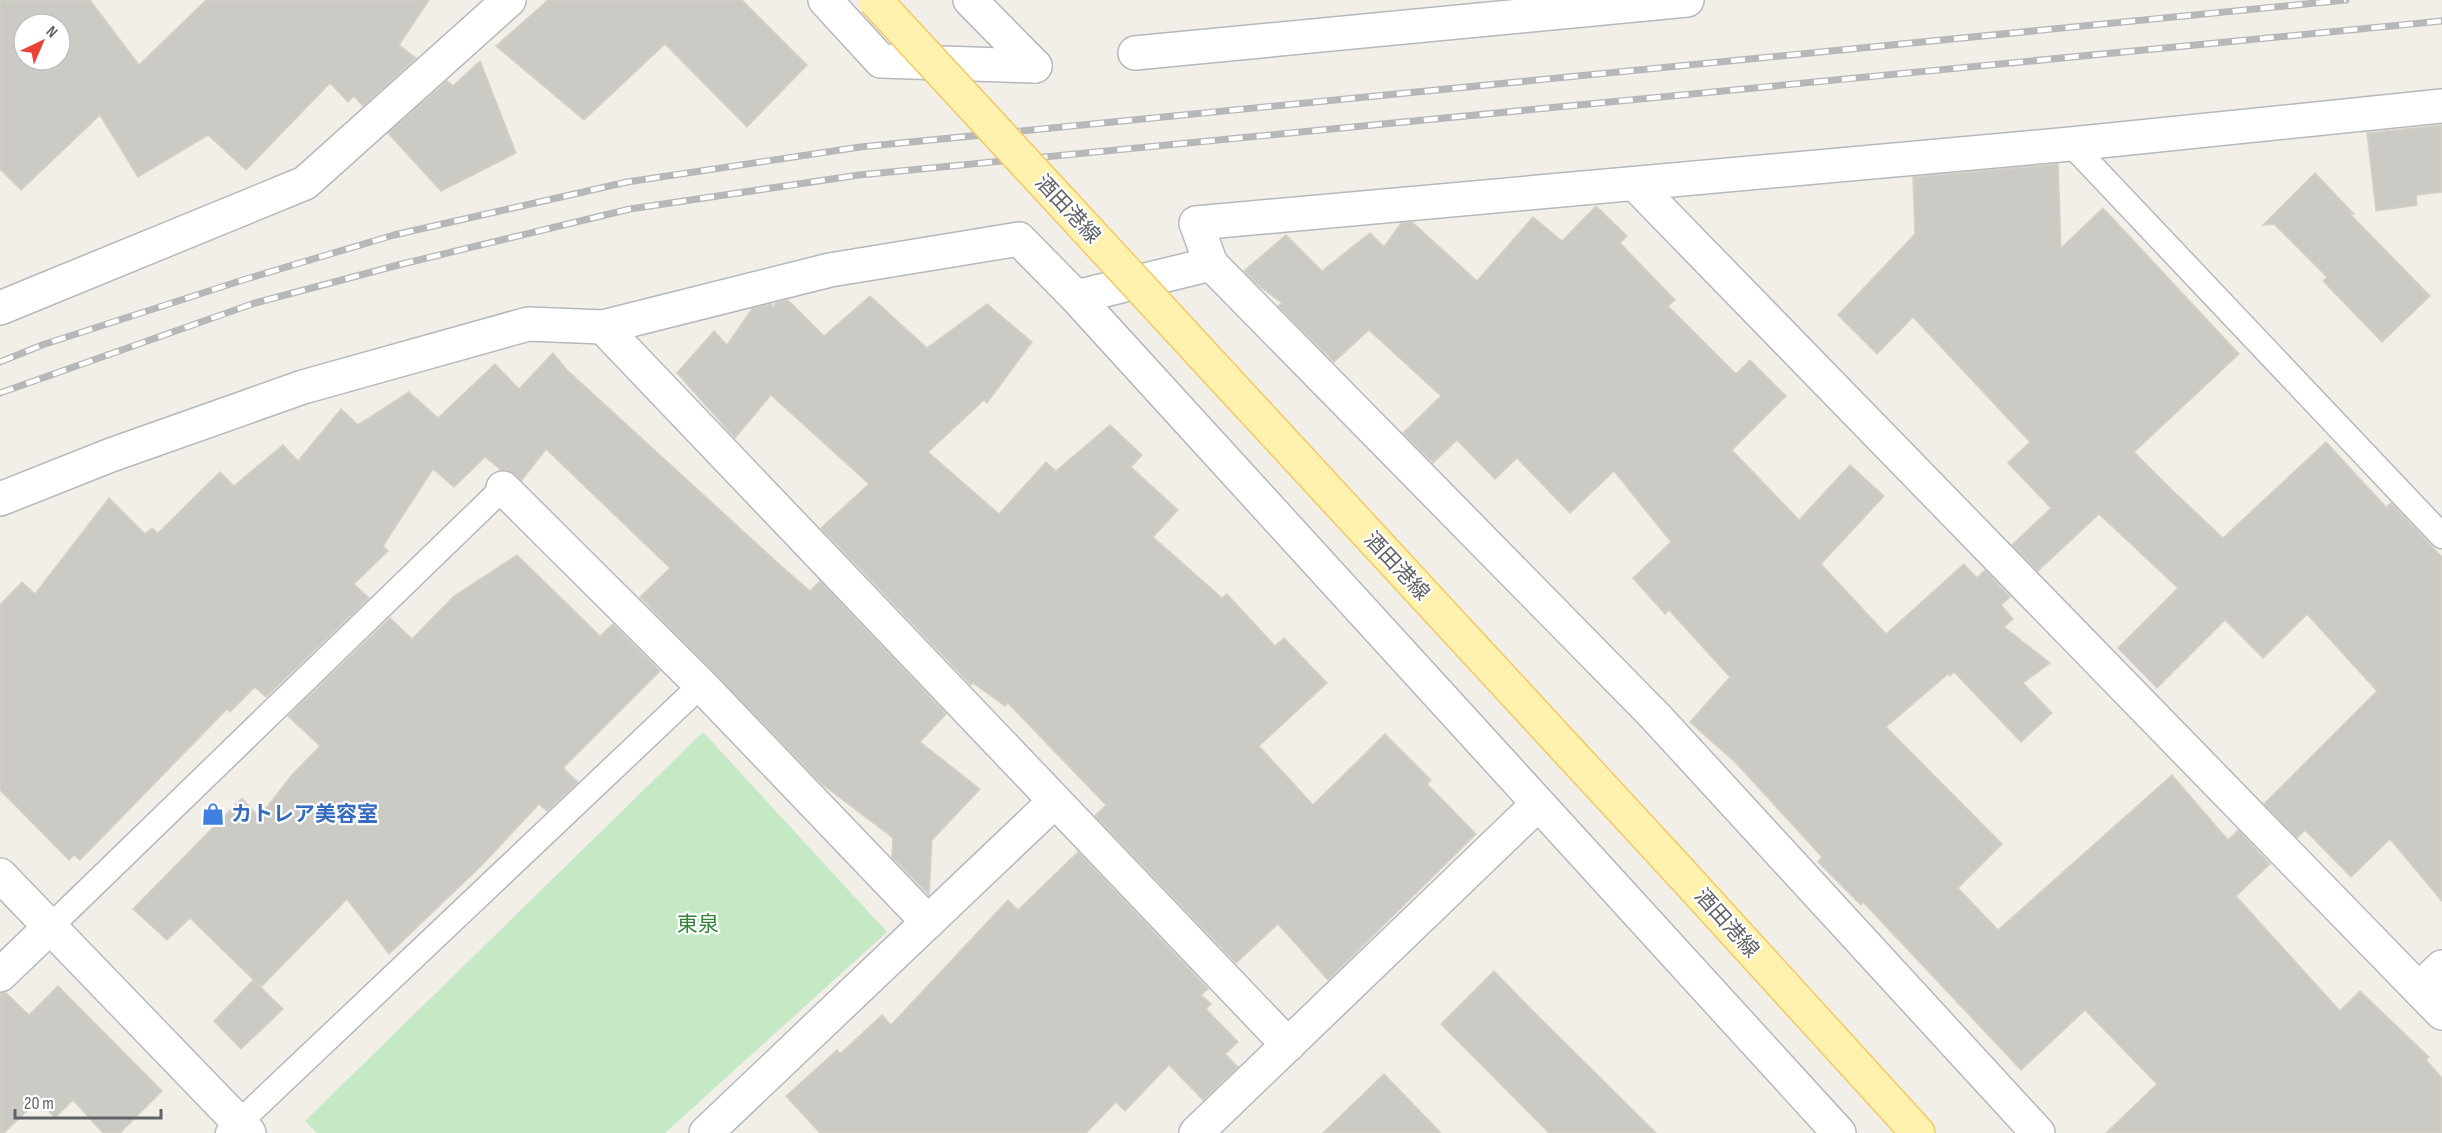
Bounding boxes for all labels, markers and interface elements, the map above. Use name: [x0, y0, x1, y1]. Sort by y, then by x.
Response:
north arrow: [12, 12, 72, 72]
text: N: [42, 22, 61, 42]
street label: 酒田港線: [1030, 170, 1105, 249]
street label: 酒田港線: [1359, 527, 1434, 606]
shop icon: カトレア美容室: [200, 801, 226, 827]
place label: カトレア美容室: [231, 802, 378, 827]
street label: 酒田港線: [1689, 884, 1764, 963]
park label: 東泉: [677, 912, 719, 937]
scale bar: [15, 1082, 160, 1120]
text: 20 m: [24, 1093, 54, 1114]

